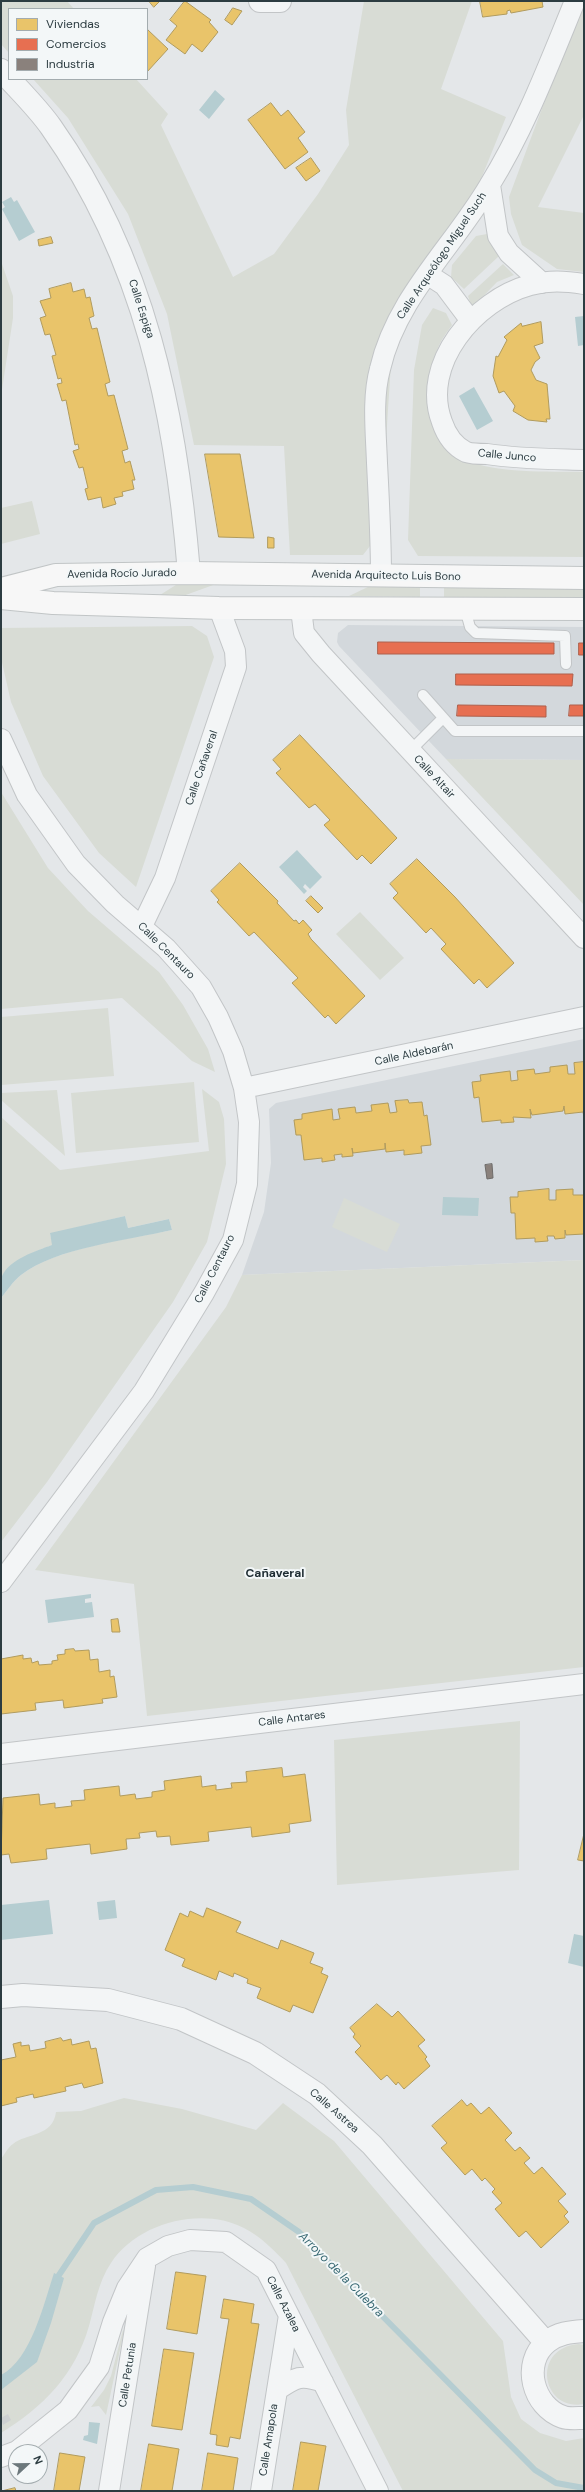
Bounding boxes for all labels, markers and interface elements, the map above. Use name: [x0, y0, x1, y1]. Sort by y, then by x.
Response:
legend: [8, 8, 148, 80]
text: Viviendas: [46, 16, 100, 32]
text: Comercios: [46, 36, 106, 52]
text: Industria: [46, 56, 94, 72]
street label: Calle Arqueólogo Miguel Such: [394, 190, 490, 322]
street label: Calle Espiga: [125, 278, 157, 340]
street label: Calle Junco: [477, 447, 537, 465]
street label: Avenida Rocío Jurado: [67, 566, 177, 582]
street label: Avenida Arquitecto Luis Bono: [311, 568, 461, 584]
street label: Calle Cañaveral: [183, 729, 221, 807]
street label: Calle Altair: [411, 752, 457, 802]
street label: Calle Centauro: [135, 920, 197, 982]
street label: Calle Aldebarán: [373, 1039, 455, 1069]
street label: Calle Centauro: [192, 1232, 238, 1306]
district label: Cañaveral: [245, 1567, 305, 1581]
street label: Calle Antares: [258, 1708, 326, 1730]
street label: Calle Astrea: [307, 2086, 361, 2136]
water label: Arroyo de la Culebra: [295, 2229, 387, 2321]
street label: Calle Azalea: [263, 2274, 303, 2334]
street label: Calle Petunia: [116, 2342, 140, 2408]
street label: Calle Amapola: [257, 2403, 281, 2477]
north arrow: [8, 2444, 48, 2484]
text: N: [30, 2454, 46, 2466]

